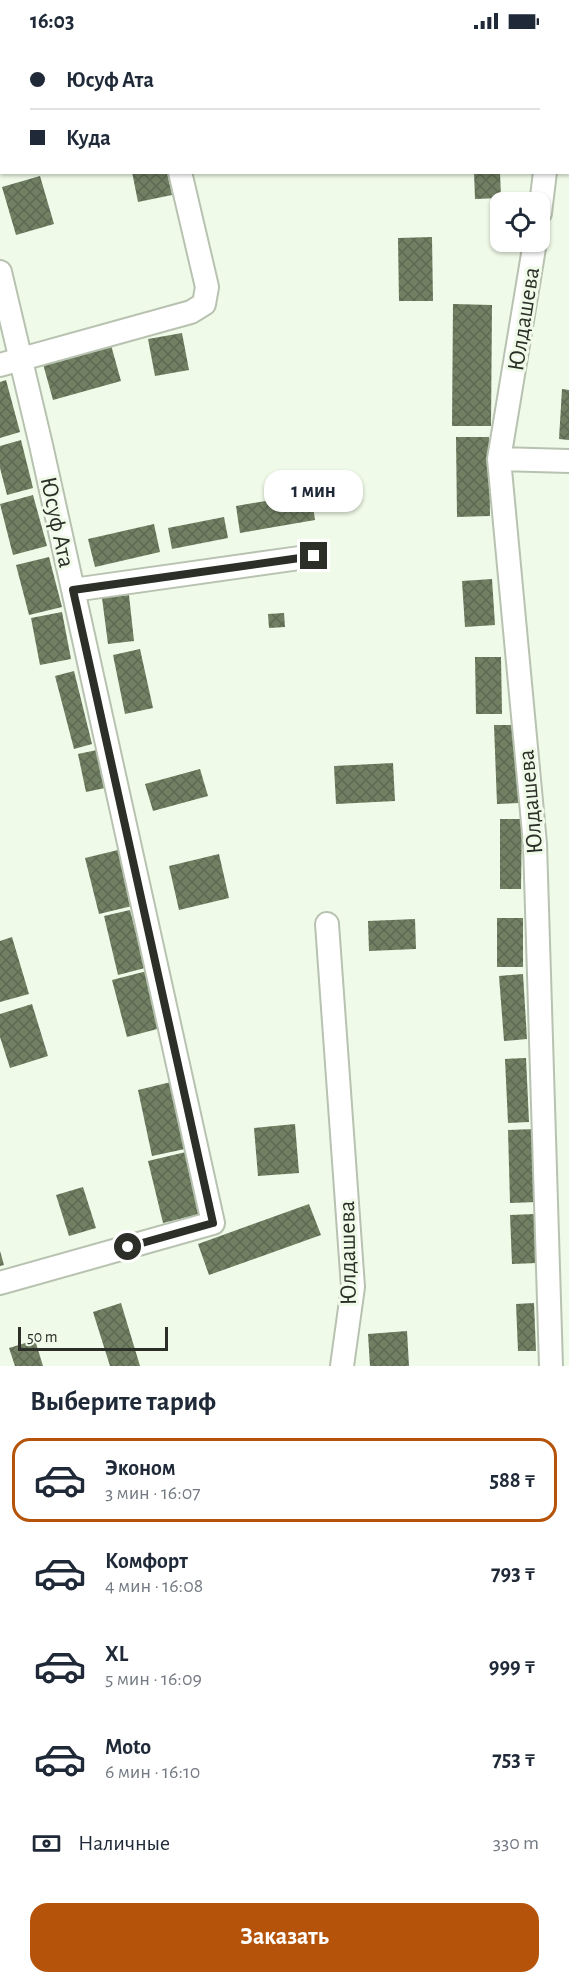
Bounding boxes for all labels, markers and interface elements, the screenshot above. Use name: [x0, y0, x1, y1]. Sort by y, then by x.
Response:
text: 16:03: [30, 10, 75, 32]
text: Юсуф Ата: [66, 69, 154, 91]
text: Куда: [66, 127, 111, 149]
map controls: [490, 192, 550, 252]
button: locate: [490, 192, 550, 252]
street label: Юлдашева: [504, 265, 544, 373]
callout: 1 мин: [264, 469, 364, 511]
street label: Юсуф Ата: [36, 475, 78, 570]
text: 1 мин: [291, 481, 336, 501]
route end: [300, 542, 327, 569]
street label: Юлдашева: [514, 749, 548, 855]
street label: Юлдашева: [335, 1200, 361, 1306]
route start: [114, 1233, 141, 1260]
scale bar: [18, 1324, 168, 1352]
text: 50 m: [27, 1329, 58, 1345]
text: Выберите тариф: [30, 1388, 216, 1415]
icon: car: [33, 1453, 87, 1507]
text: Эконом: [105, 1457, 176, 1479]
text: 588 ₸: [490, 1469, 536, 1491]
text: 3 мин · 16:07: [105, 1483, 201, 1503]
icon: car: [33, 1546, 87, 1600]
text: Комфорт: [105, 1550, 188, 1572]
text: 793 ₸: [491, 1562, 536, 1584]
text: 4 мин · 16:08: [105, 1576, 203, 1596]
icon: car: [33, 1639, 87, 1693]
text: XL: [105, 1643, 128, 1665]
text: 999 ₸: [489, 1655, 536, 1677]
text: 5 мин · 16:09: [105, 1669, 202, 1689]
icon: car: [33, 1732, 87, 1786]
text: Moto: [105, 1736, 151, 1758]
text: 753 ₸: [492, 1748, 536, 1770]
text: 6 мин · 16:10: [105, 1762, 200, 1782]
icon: cash: [30, 1827, 63, 1860]
text: Наличные: [78, 1832, 170, 1854]
text: 330 m: [493, 1833, 539, 1853]
button: Заказать: [30, 1903, 539, 1972]

